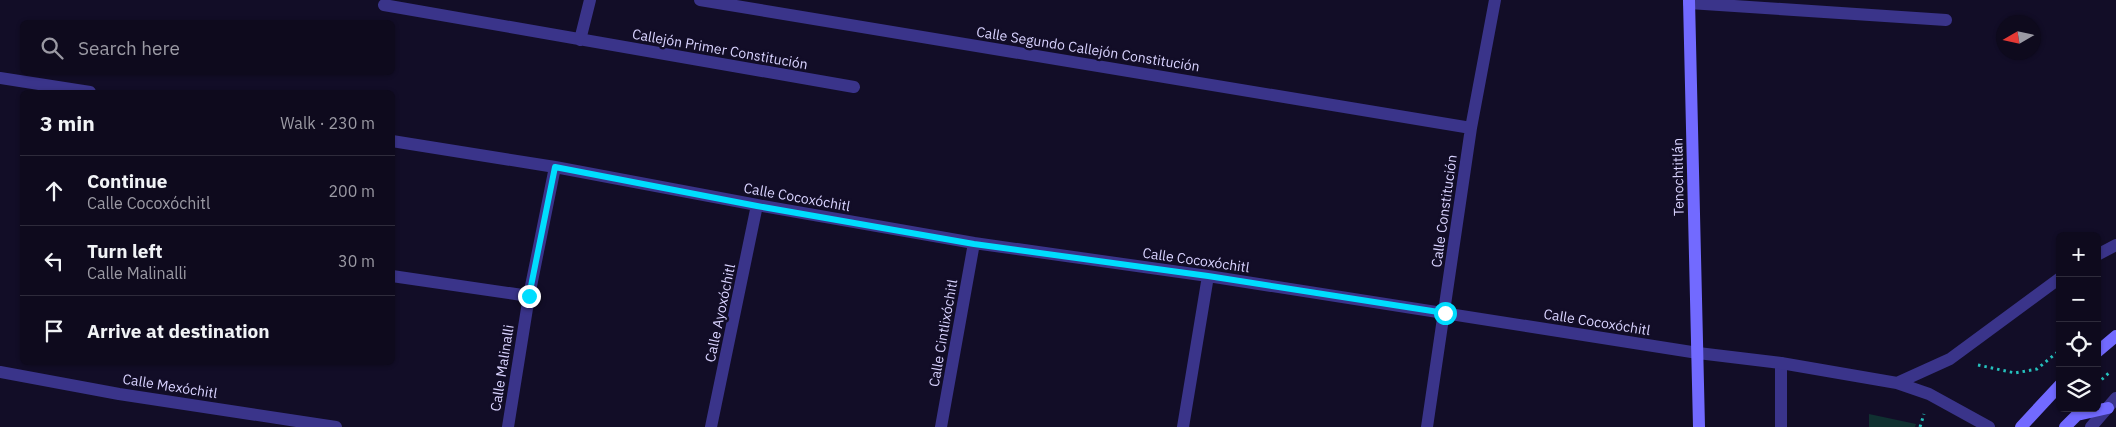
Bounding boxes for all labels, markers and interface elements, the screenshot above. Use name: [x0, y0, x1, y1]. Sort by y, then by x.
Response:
north arrow: [1996, 15, 2041, 60]
search box: [20, 20, 395, 75]
street label: Calle Segundo Callejón Constitución: [975, 22, 1201, 76]
street label: Callejón Primer Constitución: [631, 25, 809, 73]
icon: search: [38, 34, 66, 62]
text: Search here: [78, 36, 180, 60]
text: 3 min: [40, 109, 95, 137]
text: Walk · 230 m: [280, 113, 375, 133]
street label: Tenochtitlán: [1668, 138, 1688, 216]
street label: Calle Constitución: [1427, 154, 1461, 268]
text: Continue: [87, 169, 167, 193]
icon: ahead: [40, 177, 68, 205]
street label: Calle Cocoxóchitl: [742, 179, 852, 215]
text: 200 m: [328, 181, 375, 201]
text: Calle Cocoxóchitl: [87, 193, 210, 213]
map controls: [2056, 232, 2101, 412]
button: +: [2056, 232, 2101, 277]
text: Turn left: [87, 239, 163, 263]
street label: Calle Cocoxóchitl: [1141, 244, 1251, 276]
icon: left: [40, 247, 68, 275]
text: 30 m: [338, 251, 375, 271]
street label: Calle Ayoxóchitl: [701, 262, 739, 364]
text: Calle Malinalli: [87, 263, 187, 283]
button: −: [2056, 277, 2101, 322]
street label: Calle Cintlixóchitl: [925, 278, 961, 388]
route end: [518, 285, 541, 308]
route start: [1434, 302, 1457, 325]
street label: Calle Cocoxóchitl: [1542, 305, 1652, 339]
icon: arrive: [40, 317, 68, 345]
text: Arrive at destination: [87, 319, 270, 343]
button: locate: [2056, 322, 2101, 367]
street label: Calle Malinalli: [486, 323, 518, 413]
button: layers: [2056, 367, 2101, 412]
street label: Calle Mexóchitl: [121, 370, 219, 402]

